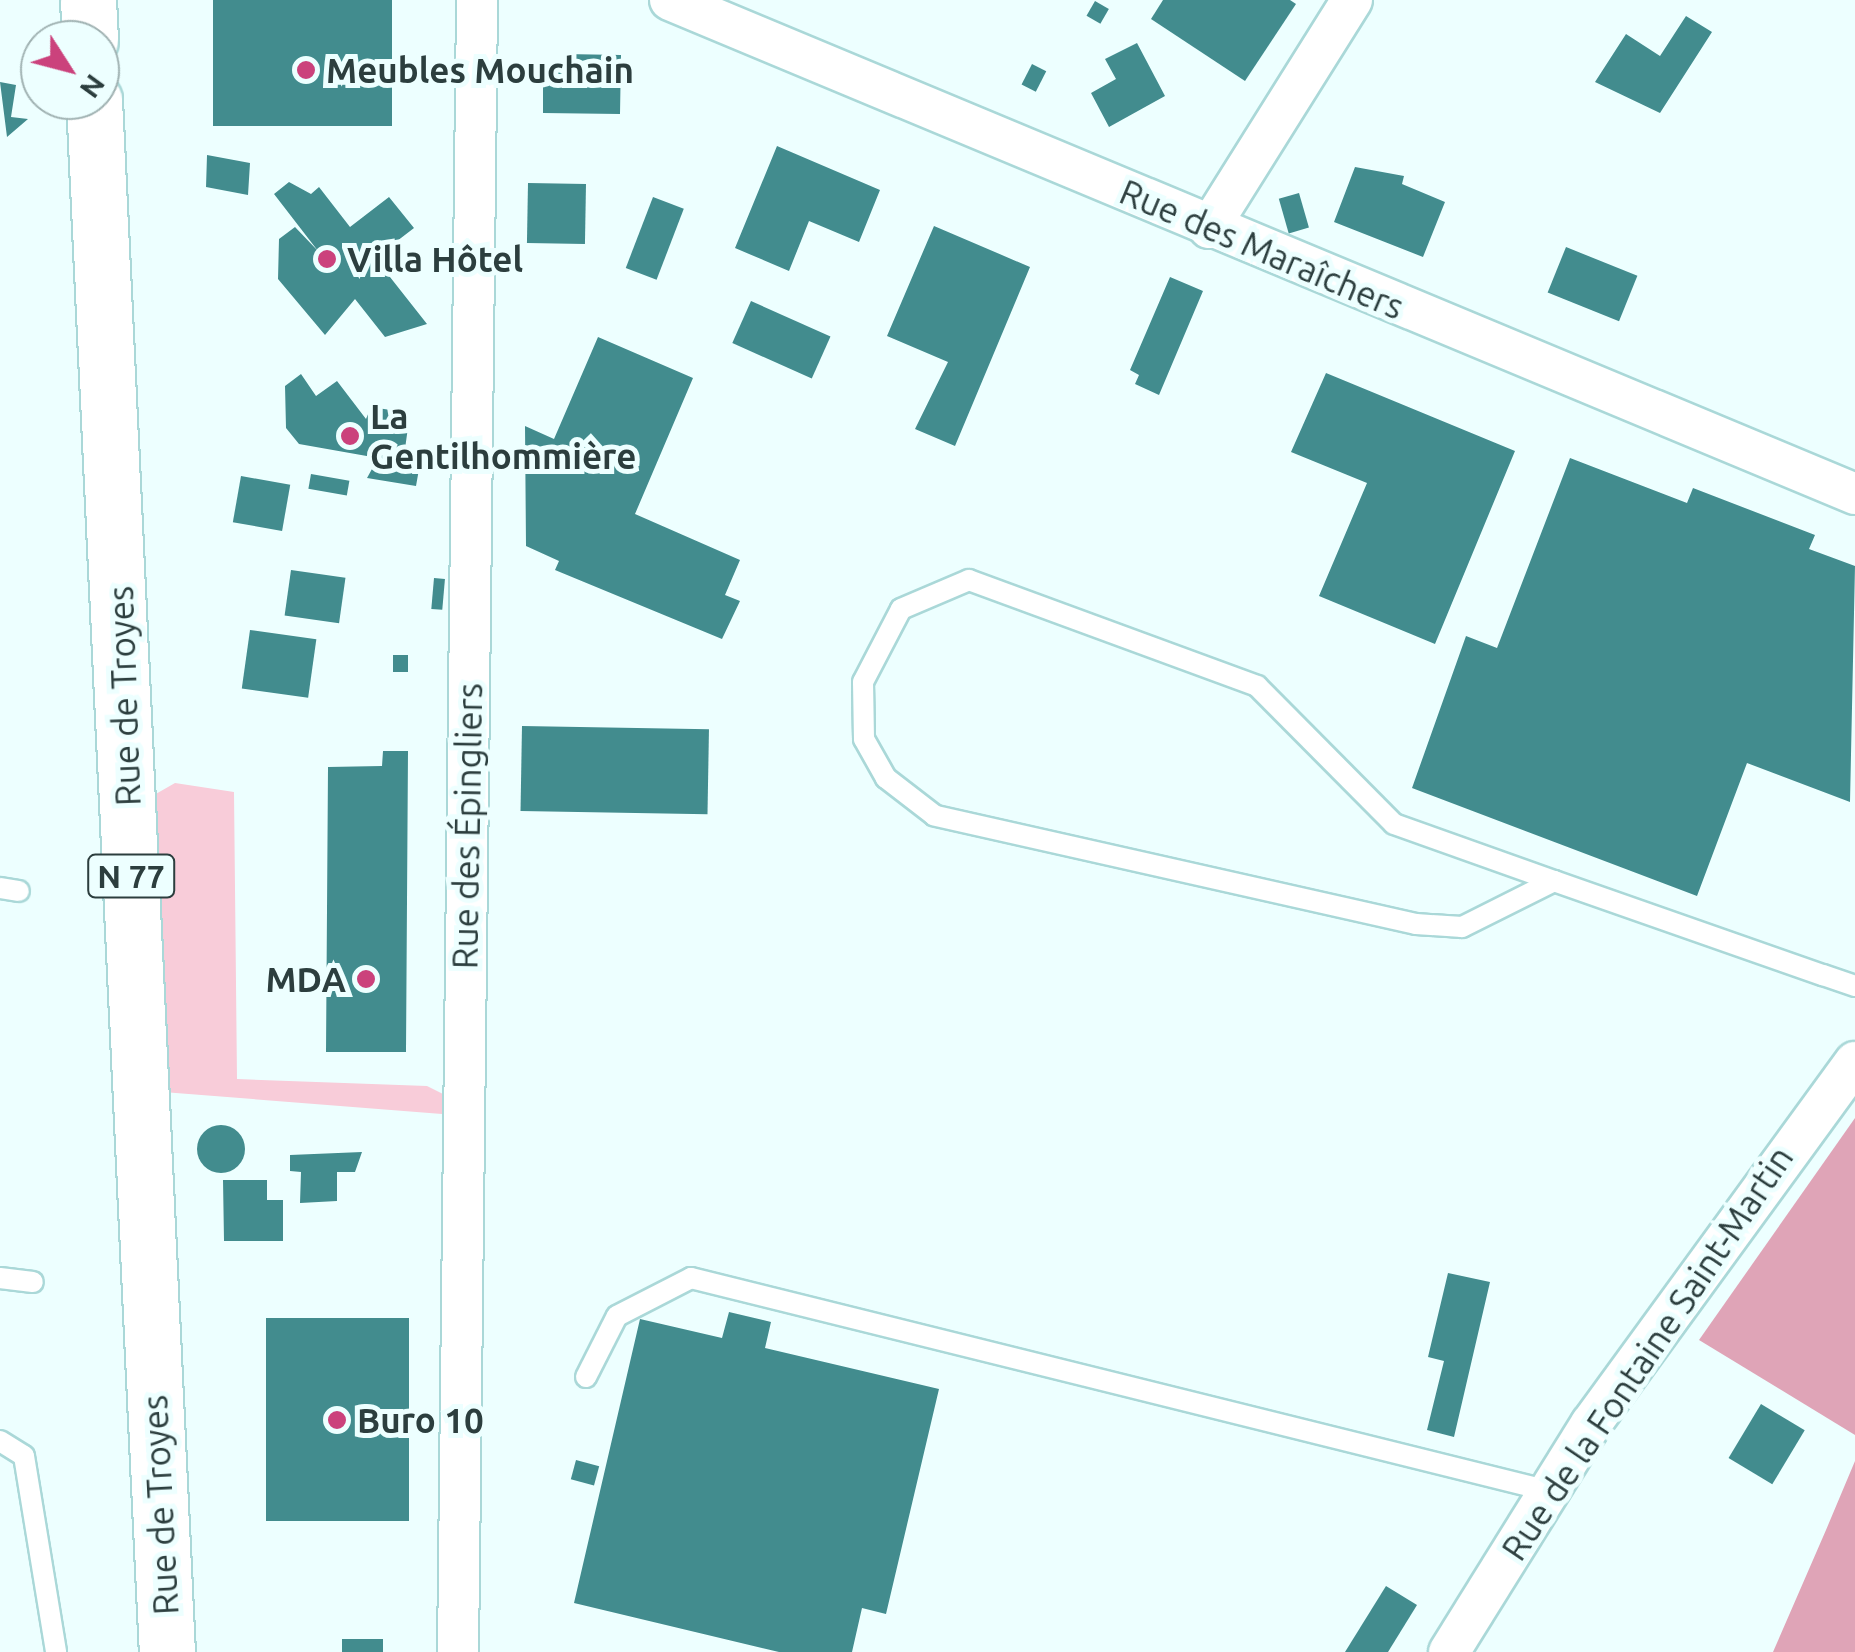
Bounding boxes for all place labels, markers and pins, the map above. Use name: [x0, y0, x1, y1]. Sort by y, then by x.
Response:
place label: Meubles Mouchain: [326, 49, 634, 91]
marker: Meubles Mouchain: [295, 59, 317, 81]
place label: Villa Hôtel: [347, 238, 523, 280]
marker: Villa Hôtel: [316, 248, 338, 270]
place label: La Gentilhommière: [370, 395, 636, 477]
marker: La Gentilhommière: [339, 425, 361, 447]
place label: MDA: [265, 958, 346, 1000]
marker: MDA: [355, 968, 377, 990]
place label: Buro 10: [357, 1399, 484, 1441]
marker: Buro 10: [326, 1409, 348, 1431]

